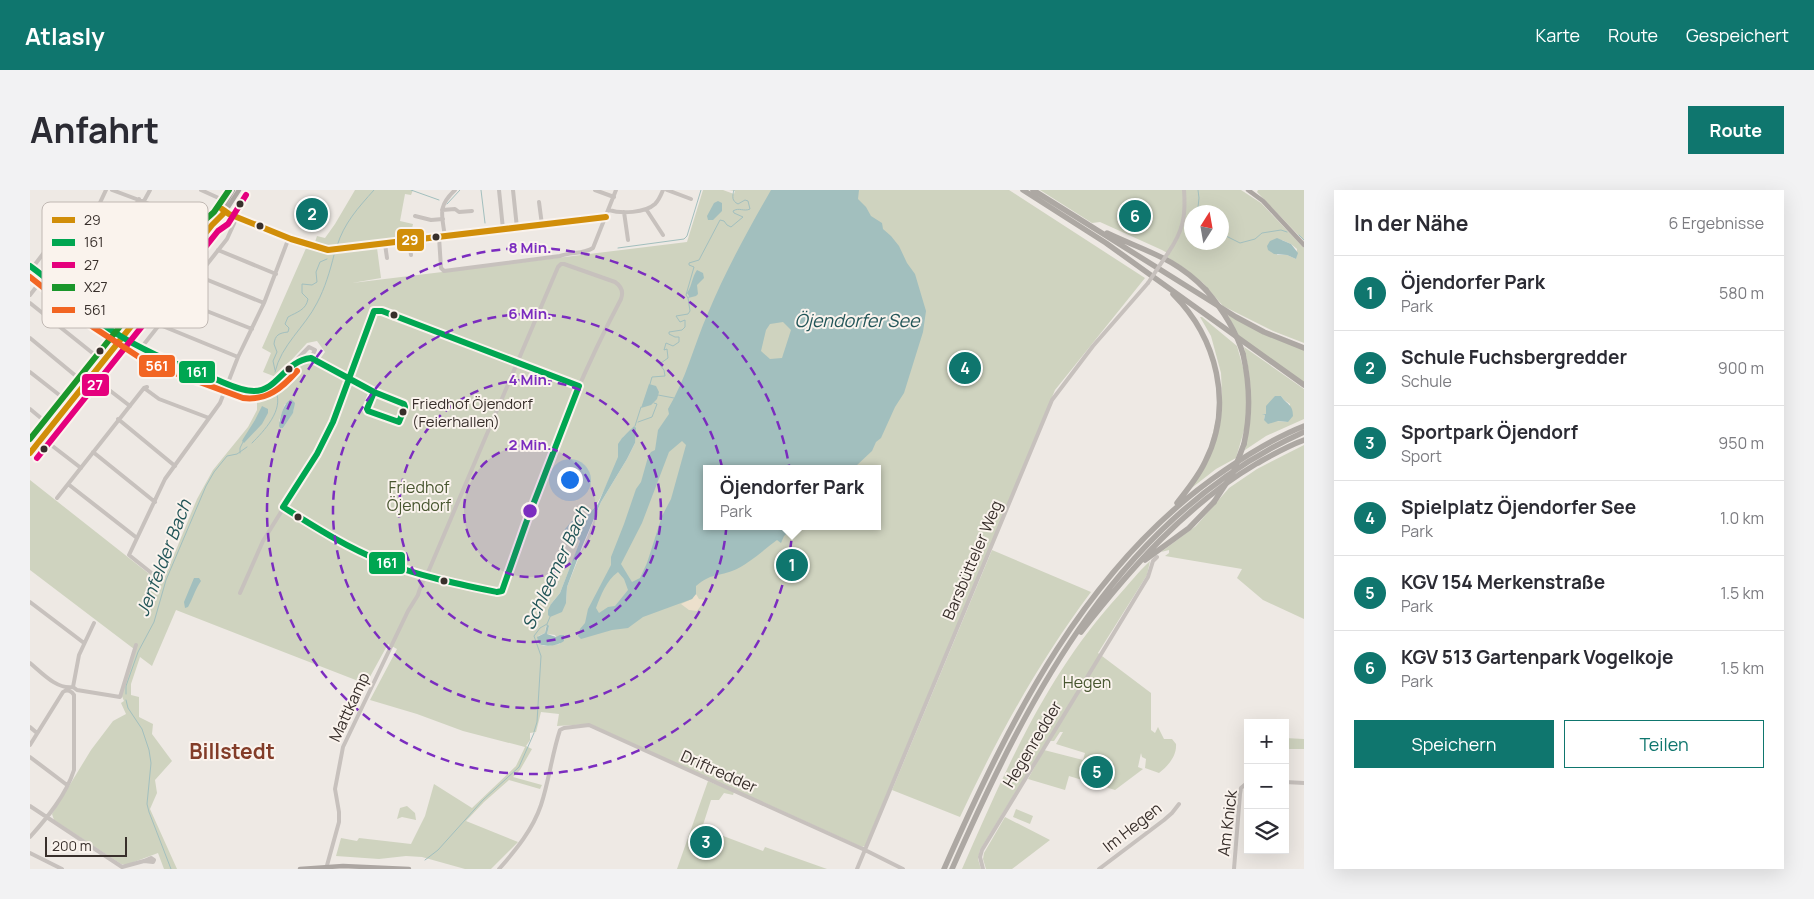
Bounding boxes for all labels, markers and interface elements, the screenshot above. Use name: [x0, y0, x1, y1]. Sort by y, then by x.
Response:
text: Atlasly: [25, 19, 105, 52]
text: Karte: [1535, 23, 1580, 47]
text: Route: [1608, 23, 1658, 47]
text: Gespeichert: [1686, 23, 1789, 47]
text: Anfahrt: [30, 106, 159, 154]
button: Route: [1688, 106, 1784, 154]
pin: 2: [296, 195, 328, 233]
pin: 6: [1119, 197, 1151, 235]
unlabelled marker: [235, 199, 245, 209]
legend: [42, 202, 208, 328]
north arrow: [1184, 205, 1229, 250]
text: In der Nähe: [1354, 209, 1468, 237]
text: 29: [84, 210, 101, 229]
text: 6 Ergebnisse: [1669, 212, 1764, 234]
unlabelled marker: [255, 221, 265, 231]
line badge: 29: [396, 228, 425, 252]
text: 29: [401, 230, 419, 249]
text: 161: [84, 232, 103, 251]
unlabelled marker: [431, 232, 441, 242]
text: 8 Min.: [508, 237, 552, 258]
text: 27: [84, 255, 99, 274]
text: Öjendorfer Park: [1401, 269, 1545, 295]
text: X27: [84, 277, 108, 296]
text: 1: [1366, 282, 1374, 304]
text: 580 m: [1719, 282, 1764, 304]
text: Park: [1401, 295, 1433, 317]
text: 561: [84, 300, 106, 319]
text: 6 Min.: [508, 303, 552, 324]
water label: Öjendorfer See: [795, 308, 921, 332]
unlabelled marker: [389, 310, 399, 320]
text: Schule Fuchsbergredder: [1401, 344, 1627, 370]
unlabelled marker: [95, 346, 105, 356]
pin: 4: [949, 349, 981, 387]
line badge: 561: [138, 354, 176, 378]
text: 561: [146, 356, 168, 375]
text: 2: [1365, 357, 1375, 379]
text: 900 m: [1718, 357, 1764, 379]
line badge: 161: [178, 360, 216, 384]
text: 161: [187, 362, 207, 381]
unlabelled marker: [284, 364, 294, 374]
text: 4 Min.: [508, 369, 552, 390]
text: Schule: [1401, 370, 1452, 392]
line badge: 27: [81, 373, 110, 397]
text: 27: [87, 375, 103, 394]
place label: Friedhof Öjendorf (Feierhallen): [412, 393, 533, 432]
marker: Friedhof Öjendorf (Feierhallen): [398, 407, 408, 417]
text: Sportpark Öjendorf: [1401, 419, 1578, 445]
text: 3: [1365, 432, 1375, 454]
text: 950 m: [1718, 432, 1764, 454]
text: 2 Min.: [509, 434, 551, 455]
unlabelled marker: [39, 444, 49, 454]
text: Sport: [1401, 445, 1442, 467]
popup: [703, 465, 881, 530]
your location: [557, 467, 583, 493]
text: Öjendorfer Park: [720, 474, 864, 500]
park label: Friedhof Öjendorf: [387, 476, 452, 516]
text: Spielplatz Öjendorfer See: [1401, 494, 1636, 520]
water label: Jenfelder Bach: [130, 495, 197, 619]
street label: Barsbütteler Weg: [937, 497, 1007, 623]
water label: Schleemer Bach: [516, 500, 595, 633]
text: Park: [720, 500, 752, 522]
centre of rings: [521, 502, 539, 520]
text: 4: [1365, 507, 1375, 529]
text: 1.0 km: [1720, 507, 1764, 529]
unlabelled marker: [293, 512, 303, 522]
text: Park: [1401, 520, 1433, 542]
pin: 1: [776, 546, 808, 584]
line badge: 161: [368, 551, 406, 575]
text: 161: [377, 553, 397, 572]
text: KGV 154 Merkenstraße: [1401, 569, 1605, 595]
unlabelled marker: [439, 576, 449, 586]
text: 5: [1365, 582, 1375, 604]
text: 1.5 km: [1720, 582, 1764, 604]
text: Park: [1401, 595, 1433, 617]
text: KGV 513 Gartenpark Vogelkoje: [1401, 644, 1674, 670]
text: 6: [1365, 657, 1375, 679]
text: 1.5 km: [1720, 657, 1764, 679]
street label: Mattkamp: [323, 669, 375, 745]
text: Park: [1401, 670, 1433, 692]
park label: Hegen: [1063, 671, 1111, 693]
street label: Hegenredder: [997, 696, 1067, 791]
map controls: [1244, 719, 1289, 854]
button: +: [1244, 719, 1289, 764]
button: Speichern: [1354, 720, 1554, 768]
button: Teilen: [1564, 720, 1764, 768]
district label: Billstedt: [189, 737, 275, 765]
street label: Driftredder: [677, 744, 761, 798]
pin: 5: [1081, 753, 1113, 791]
button: −: [1244, 764, 1289, 809]
street label: Am Knick: [1212, 788, 1242, 857]
street label: Im Hegen: [1098, 797, 1166, 857]
button: layers: [1244, 809, 1289, 854]
pin: 3: [690, 823, 722, 861]
scale bar: [45, 834, 128, 857]
text: 200 m: [52, 836, 92, 855]

